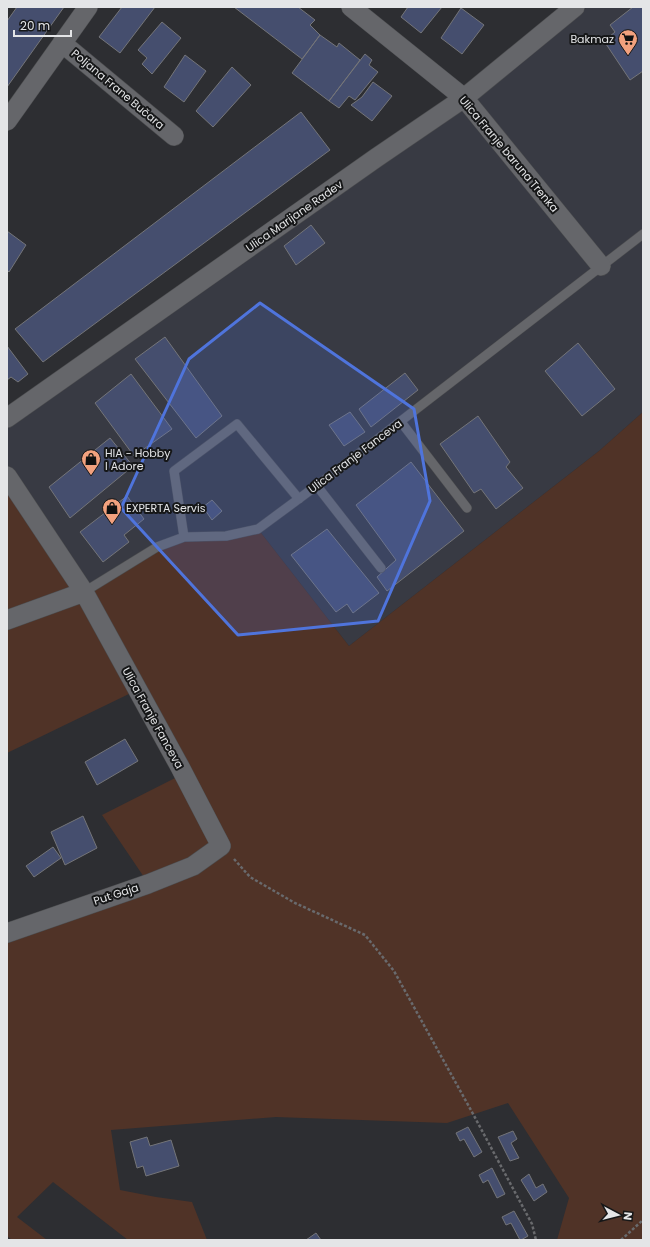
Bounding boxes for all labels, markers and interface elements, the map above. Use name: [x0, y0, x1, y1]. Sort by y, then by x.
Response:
scale bar: [14, 12, 71, 38]
text: 20 m: [20, 17, 50, 34]
supermarket icon: Bakmaz: [617, 28, 639, 56]
place label: Bakmaz: [570, 31, 614, 47]
street label: Poljana Frane Bučara: [68, 45, 168, 133]
street label: Ulica Franje baruna Trenka: [456, 93, 562, 215]
street label: Ulica Marijane Radev: [242, 176, 346, 256]
street label: Ulica Franje Fanceva: [305, 415, 405, 497]
place label: HIA - Hobby I Adore: [105, 445, 171, 474]
shop icon: HIA - Hobby I Adore: [80, 448, 102, 476]
shop icon: EXPERTA Servis: [101, 497, 123, 525]
place label: EXPERTA Servis: [126, 500, 206, 516]
street label: Ulica Franje Fanceva: [118, 664, 188, 772]
street label: Put Gaja: [91, 879, 141, 909]
north arrow: [598, 1195, 638, 1235]
text: N: [619, 1211, 636, 1221]

